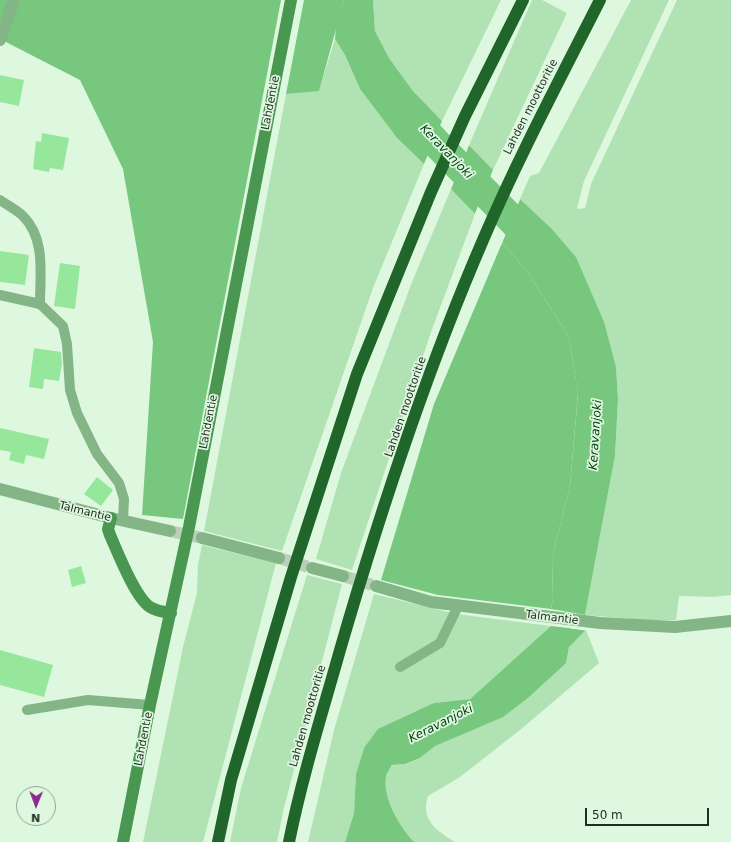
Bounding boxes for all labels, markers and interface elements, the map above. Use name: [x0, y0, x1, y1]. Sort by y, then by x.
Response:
street label: Lahden moottoritie: [501, 57, 561, 157]
street label: Lahdentie: [259, 75, 283, 131]
water label: Keravanjoki: [416, 122, 476, 182]
street label: Lahden moottoritie: [383, 355, 429, 459]
street label: Lahdentie: [197, 394, 221, 450]
water label: Keravanjoki: [586, 400, 606, 470]
street label: Talmantie: [58, 499, 112, 525]
street label: Talmantie: [525, 608, 579, 628]
street label: Lahden moottoritie: [287, 664, 329, 768]
water label: Keravanjoki: [406, 702, 476, 746]
street label: Lahdentie: [132, 711, 156, 767]
north arrow: [16, 786, 56, 826]
scale bar: [587, 800, 711, 826]
text: 50 m: [592, 808, 623, 822]
text: N: [31, 811, 41, 824]

